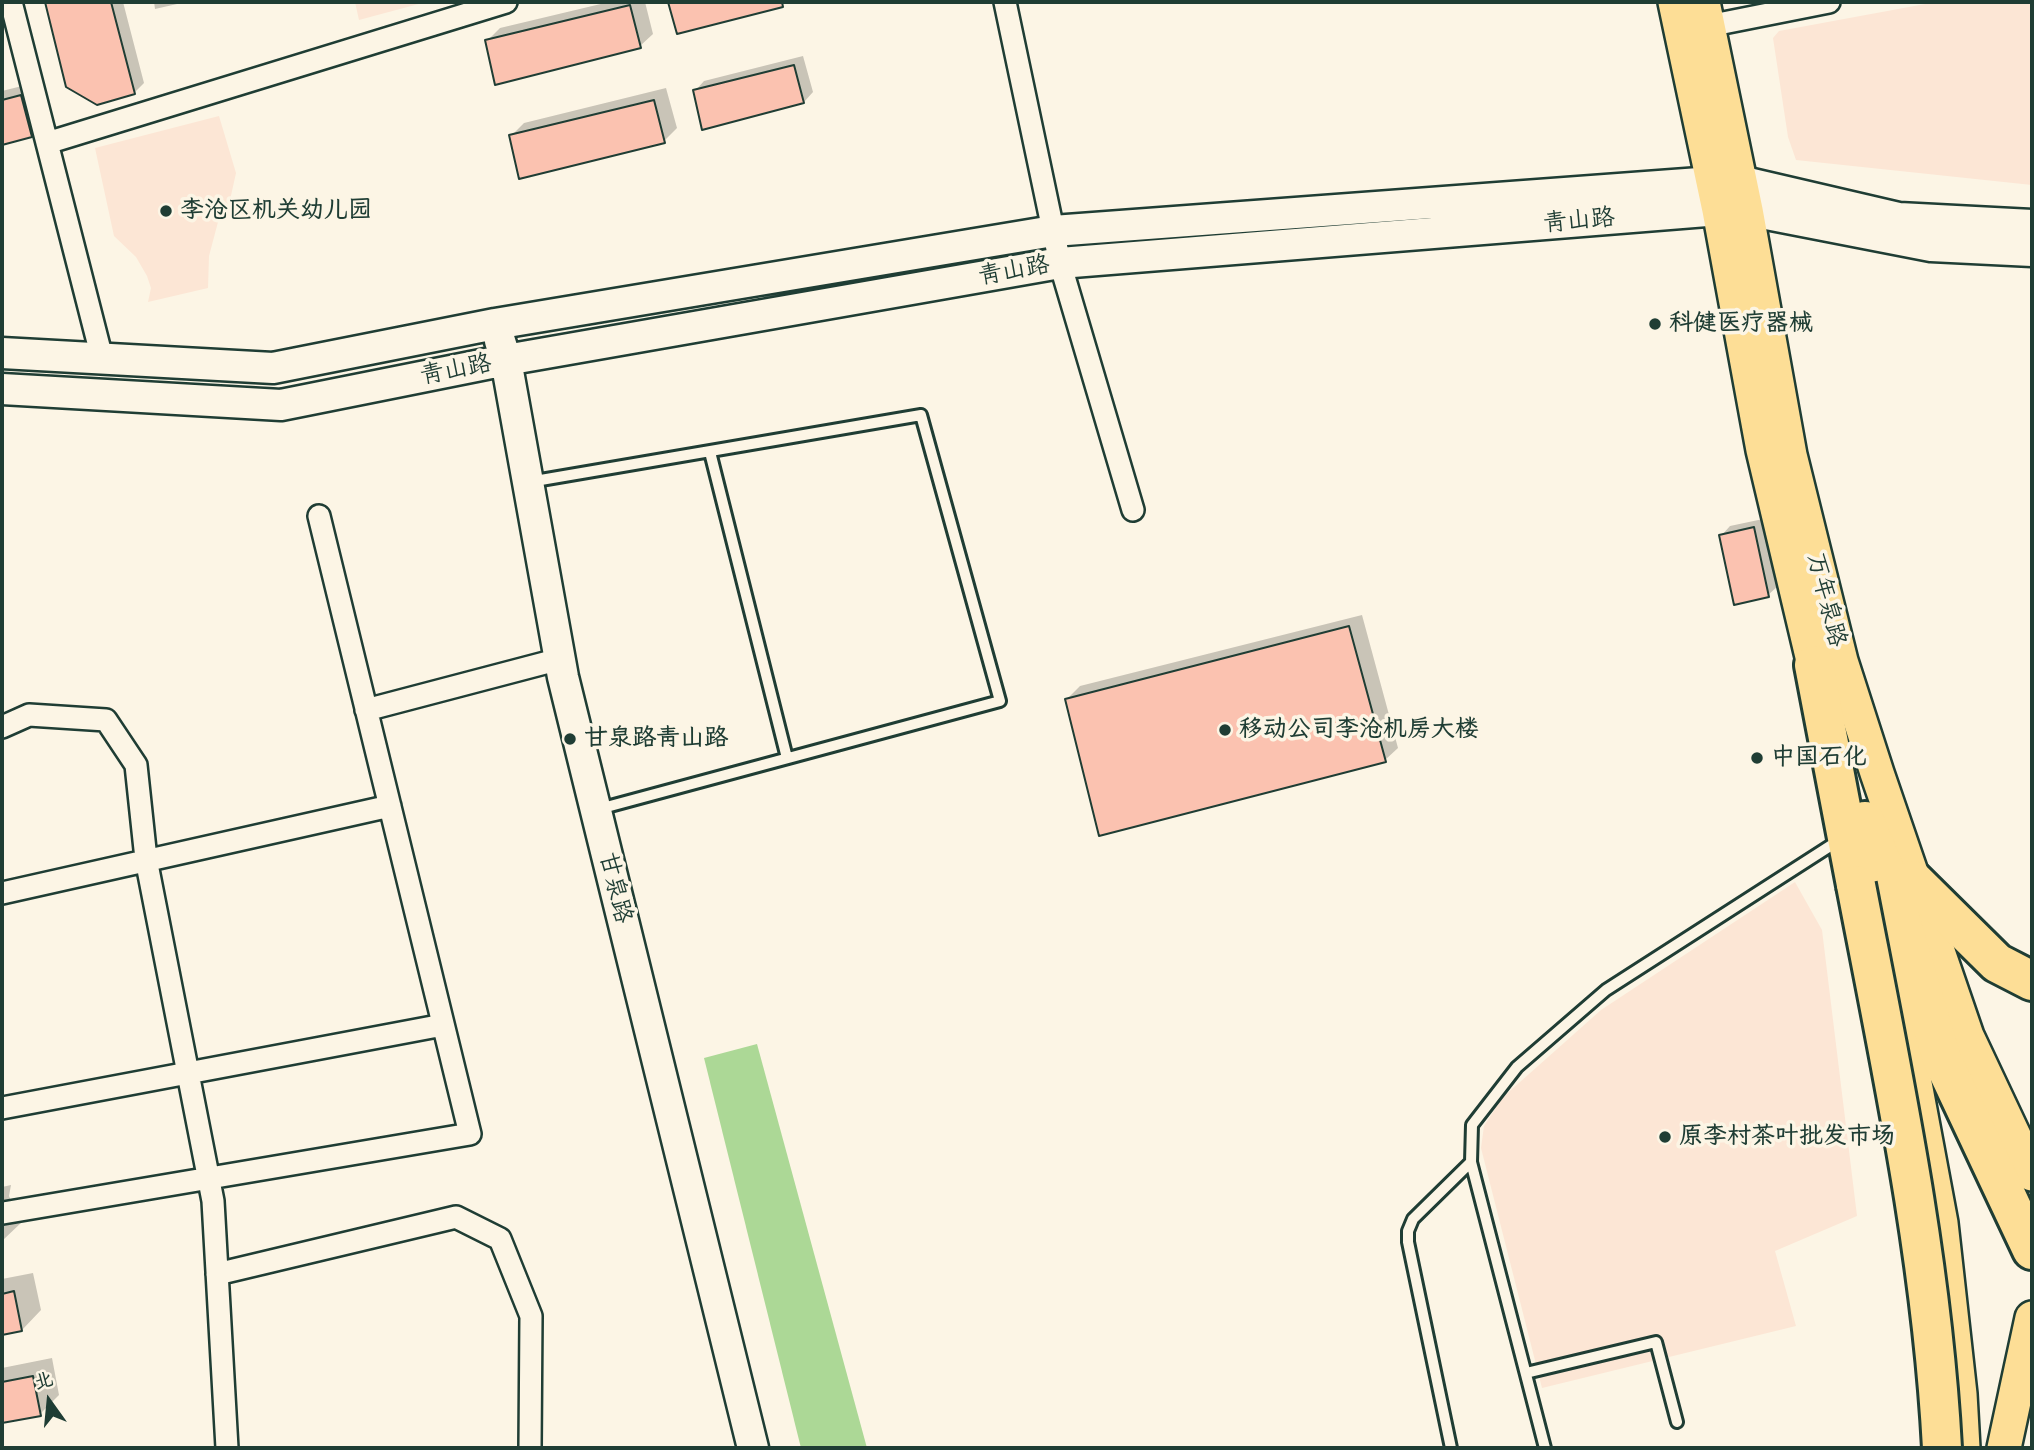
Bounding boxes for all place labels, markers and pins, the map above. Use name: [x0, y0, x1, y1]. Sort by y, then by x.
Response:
place label: 李沧区机关幼儿园: [180, 197, 372, 225]
marker: 李沧区机关幼儿园: [158, 203, 174, 219]
place label: 科健医疗器械: [1669, 310, 1813, 338]
marker: 科健医疗器械: [1647, 316, 1663, 332]
place label: 移动公司李沧机房大楼: [1239, 716, 1479, 744]
marker: 移动公司李沧机房大楼: [1217, 722, 1233, 738]
place label: 甘泉路青山路: [584, 725, 728, 753]
marker: 甘泉路青山路: [562, 731, 578, 747]
place label: 中国石化: [1771, 744, 1867, 772]
marker: 中国石化: [1749, 750, 1765, 766]
place label: 原李村茶叶批发市场: [1679, 1123, 1895, 1151]
marker: 原李村茶叶批发市场: [1657, 1129, 1673, 1145]

